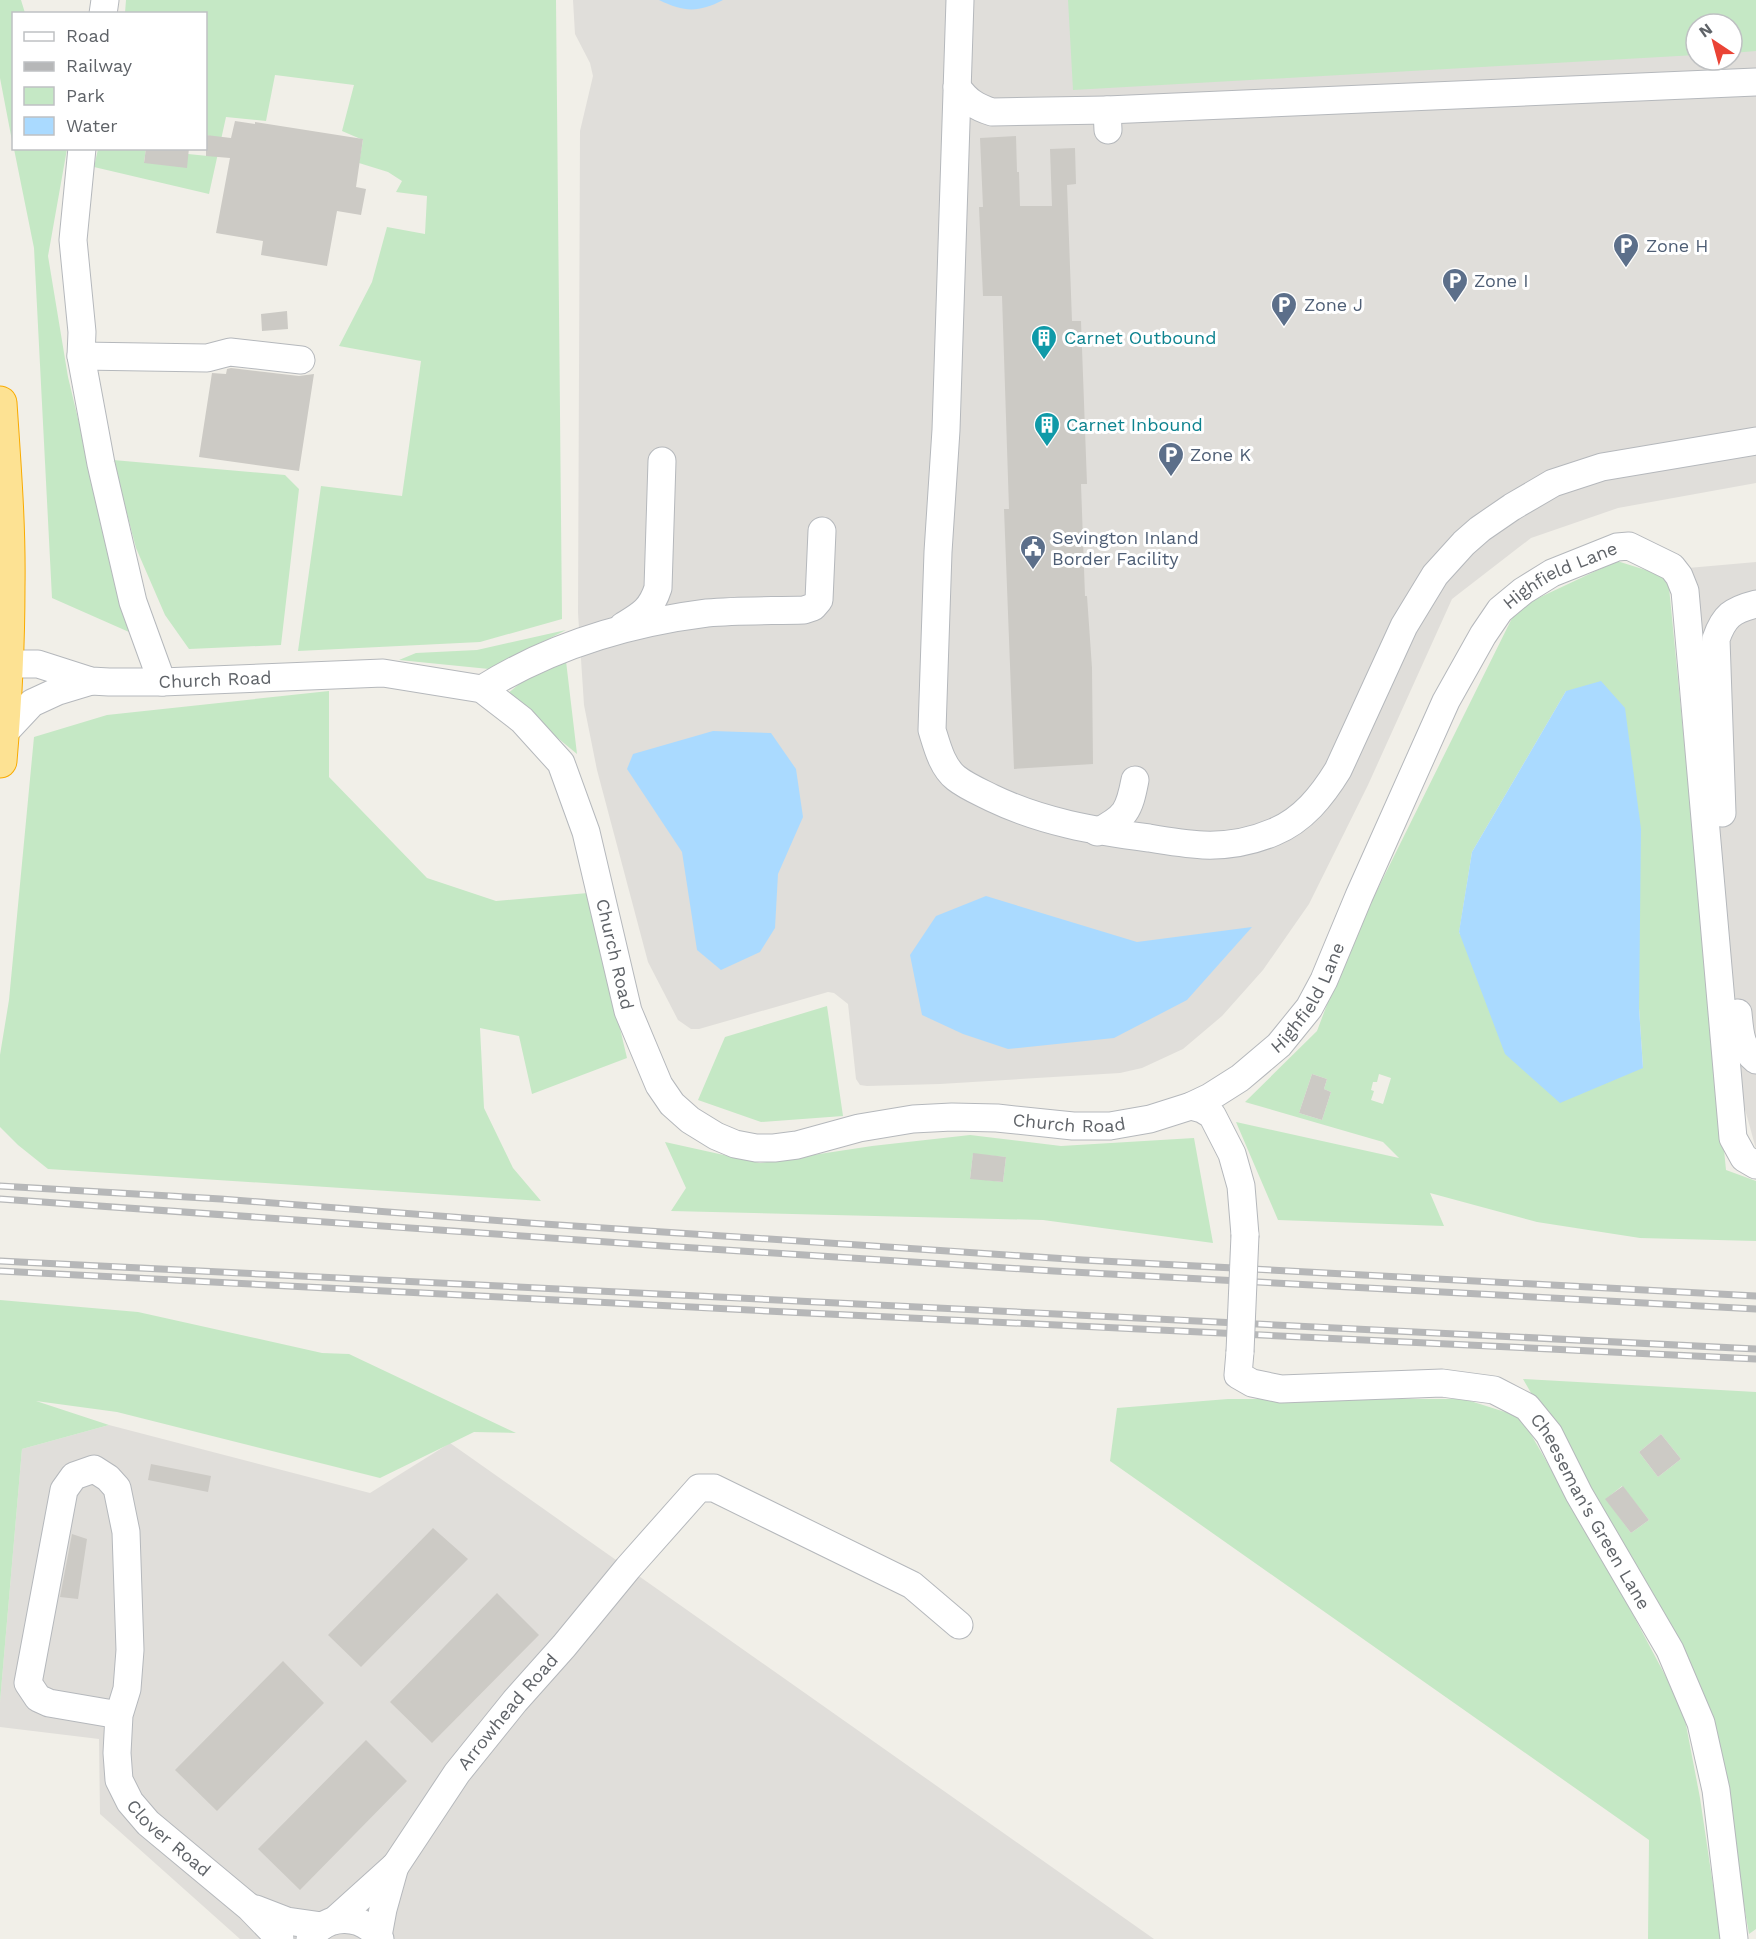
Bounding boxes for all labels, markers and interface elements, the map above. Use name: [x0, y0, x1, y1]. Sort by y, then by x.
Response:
legend: [12, 12, 207, 150]
north arrow: [1684, 12, 1744, 72]
text: N: [1695, 19, 1716, 41]
text: Road: [66, 25, 110, 46]
text: Railway: [66, 55, 133, 76]
text: Park: [66, 85, 105, 106]
text: Water: [66, 115, 118, 136]
parking icon: Zone H: [1611, 231, 1641, 269]
place label: Zone H: [1646, 235, 1709, 256]
parking icon: Zone I: [1440, 266, 1470, 304]
place label: Zone I: [1474, 270, 1529, 291]
parking icon: Zone J: [1269, 290, 1299, 328]
place label: Zone J: [1304, 294, 1363, 315]
building icon: Carnet Outbound: [1029, 323, 1059, 361]
place label: Carnet Outbound: [1064, 327, 1217, 348]
building icon: Carnet Inbound: [1032, 410, 1062, 448]
place label: Carnet Inbound: [1066, 414, 1203, 435]
parking icon: Zone K: [1156, 440, 1186, 478]
place label: Zone K: [1190, 444, 1251, 465]
place label: Sevington Inland Border Facility: [1052, 527, 1199, 569]
public building icon: Sevington Inland Border Facility: [1018, 533, 1048, 571]
street label: Highfield Lane: [1498, 537, 1620, 613]
street label: Church Road: [158, 667, 272, 692]
street label: Church Road: [592, 897, 638, 1012]
street label: Highfield Lane: [1266, 939, 1348, 1057]
street label: Church Road: [1012, 1109, 1127, 1136]
street label: Cheeseman's Green Lane: [1526, 1409, 1655, 1613]
street label: Arrowhead Road: [453, 1649, 562, 1774]
street label: Clover Road: [123, 1795, 215, 1881]

